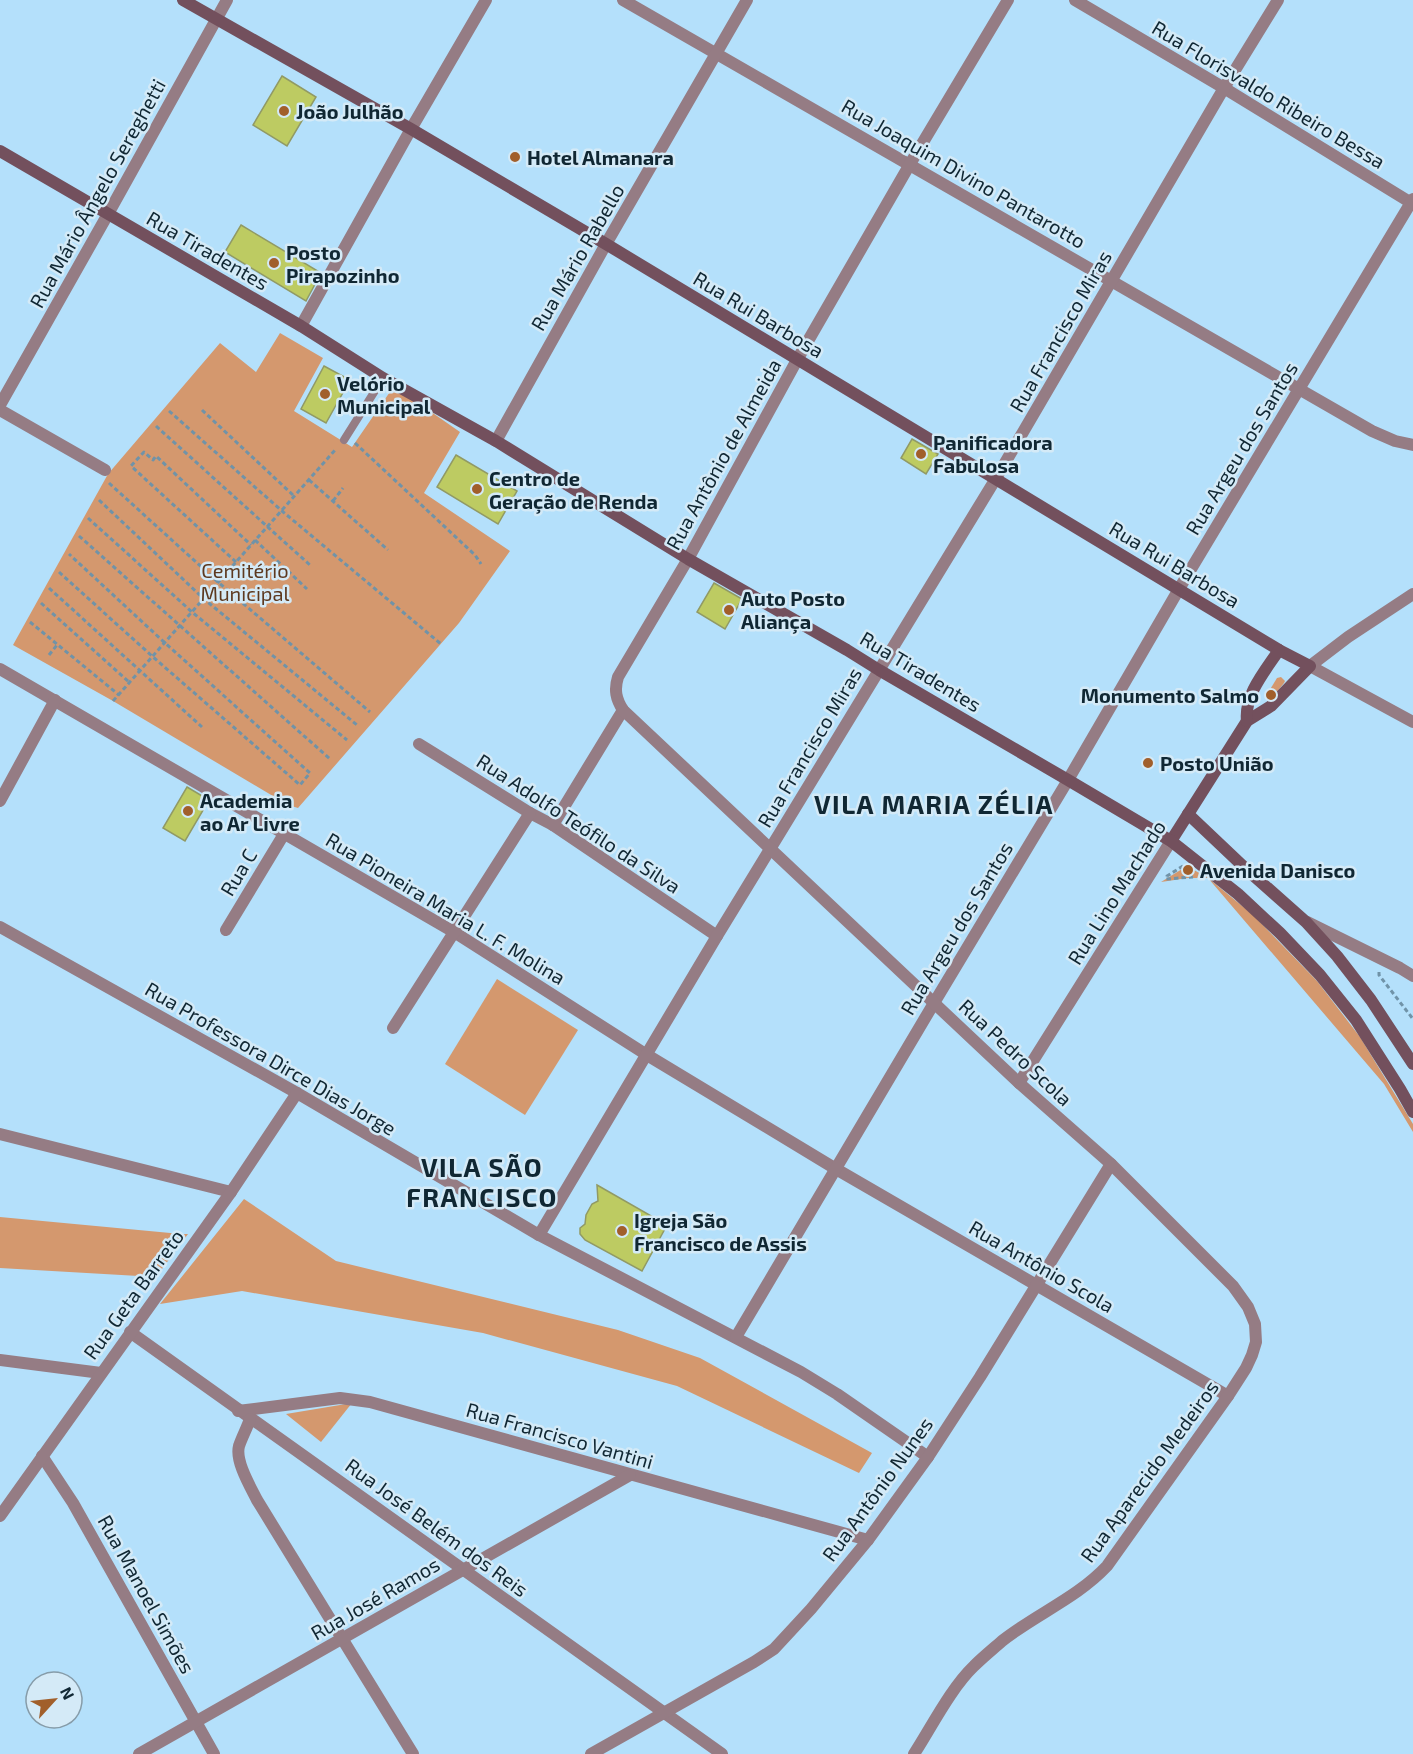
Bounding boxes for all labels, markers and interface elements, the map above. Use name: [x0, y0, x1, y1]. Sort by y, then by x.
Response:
street label: Rua Florisvaldo Ribeiro Bessa: [1148, 15, 1390, 173]
street label: Rua Mário Ângelo Sereghetti: [24, 74, 170, 312]
street label: Rua Joaquim Divino Pantarotto: [838, 93, 1090, 253]
place label: João Julhão: [296, 99, 403, 123]
marker: João Julhão: [277, 104, 291, 118]
place label: Hotel Almanara: [527, 145, 674, 169]
marker: Hotel Almanara: [508, 150, 522, 164]
street label: Rua Mário Rabello: [525, 179, 629, 335]
street label: Rua Tiradentes: [143, 205, 273, 295]
place label: Posto Pirapozinho: [286, 240, 399, 287]
street label: Rua Francisco Miras: [1004, 246, 1116, 416]
marker: Posto Pirapozinho: [267, 256, 281, 270]
street label: Rua Rui Barbosa: [690, 266, 828, 362]
street label: Rua Antônio de Almeida: [661, 354, 785, 554]
street label: Rua Argeu dos Santos: [1180, 357, 1302, 539]
place label: Velório Municipal: [337, 371, 431, 418]
marker: Velório Municipal: [318, 387, 332, 401]
place label: Panificadora Fabulosa: [933, 430, 1053, 477]
marker: Panificadora Fabulosa: [914, 447, 928, 461]
place label: Centro de Geração de Renda: [489, 466, 658, 514]
marker: Centro de Geração de Renda: [470, 482, 484, 496]
street label: Rua Rui Barbosa: [1106, 516, 1244, 612]
park label: Cemitério Municipal: [201, 558, 289, 605]
place label: Auto Posto Aliança: [741, 586, 845, 634]
marker: Auto Posto Aliança: [722, 603, 736, 617]
street label: Rua Tiradentes: [856, 626, 986, 716]
street label: Rua Francisco Miras: [752, 663, 866, 831]
place label: Monumento Salmo: [1081, 683, 1259, 707]
marker: Monumento Salmo: [1264, 688, 1278, 702]
street label: Rua Adolfo Teófilo da Silva: [473, 748, 685, 898]
place label: Posto União: [1160, 751, 1274, 775]
marker: Posto União: [1141, 756, 1155, 770]
place label: Academia ao Ar Livre: [200, 788, 300, 835]
district label: VILA MARIA ZÉLIA: [814, 788, 1054, 819]
marker: Academia ao Ar Livre: [181, 804, 195, 818]
street label: Rua Lino Machado: [1062, 815, 1170, 969]
street label: Rua Pioneira Maria L. F. Molina: [322, 827, 570, 989]
street label: Rua Argeu dos Santos: [895, 837, 1017, 1019]
street label: Rua C: [215, 844, 261, 900]
place label: Avenida Danisco: [1200, 858, 1355, 882]
marker: Avenida Danisco: [1181, 863, 1195, 877]
street label: Rua Professora Dirce Dias Jorge: [141, 976, 401, 1140]
street label: Rua Pedro Scola: [955, 994, 1077, 1110]
district label: VILA SÃO FRANCISCO: [406, 1151, 558, 1212]
place label: Igreja São Francisco de Assis: [634, 1208, 807, 1255]
street label: Rua Antônio Scola: [965, 1215, 1119, 1317]
street label: Rua Geta Barreto: [78, 1224, 188, 1364]
marker: Igreja São Francisco de Assis: [615, 1224, 629, 1238]
street label: Rua Aparecido Medeiros: [1075, 1375, 1223, 1567]
street label: Rua Francisco Vantini: [464, 1397, 656, 1473]
street label: Rua Antônio Nunes: [817, 1412, 937, 1566]
street label: Rua José Belém dos Reis: [341, 1453, 533, 1601]
street label: Rua Manoel Simões: [94, 1511, 200, 1677]
street label: Rua José Ramos: [306, 1551, 444, 1645]
north arrow: [24, 1670, 84, 1730]
text: N: [57, 1683, 79, 1702]

